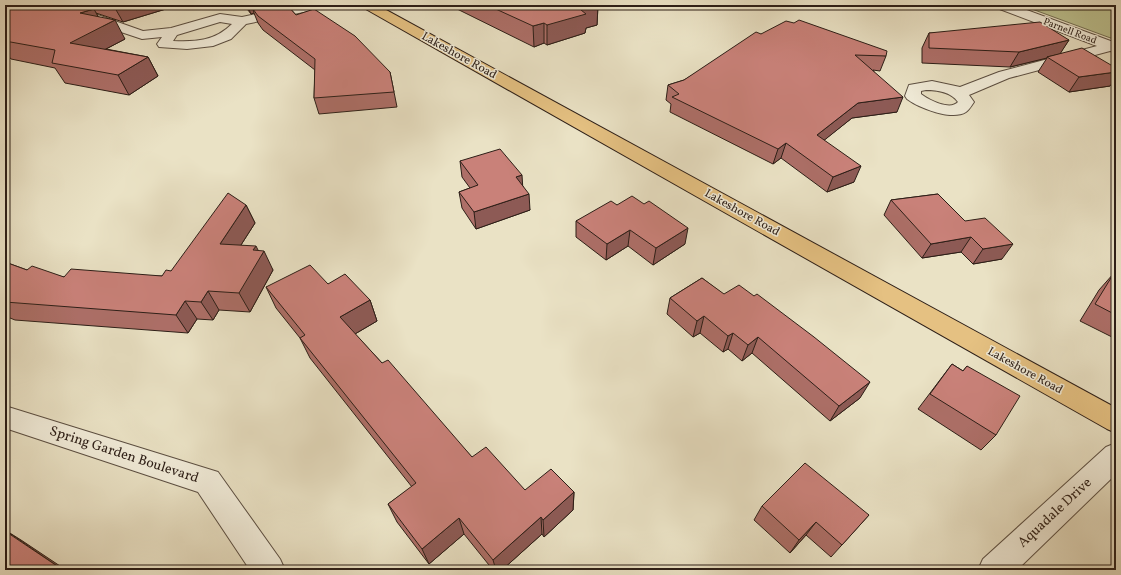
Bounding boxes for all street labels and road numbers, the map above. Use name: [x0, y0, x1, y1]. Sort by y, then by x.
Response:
street label: Parnell Road: [1041, 14, 1099, 48]
street label: Lakeshore Road: [419, 29, 500, 83]
street label: Lakeshore Road: [702, 186, 783, 240]
street label: Lakeshore Road: [985, 344, 1066, 398]
street label: Spring Garden Boulevard: [47, 422, 201, 488]
street label: Aquadale Drive: [1014, 473, 1096, 552]

